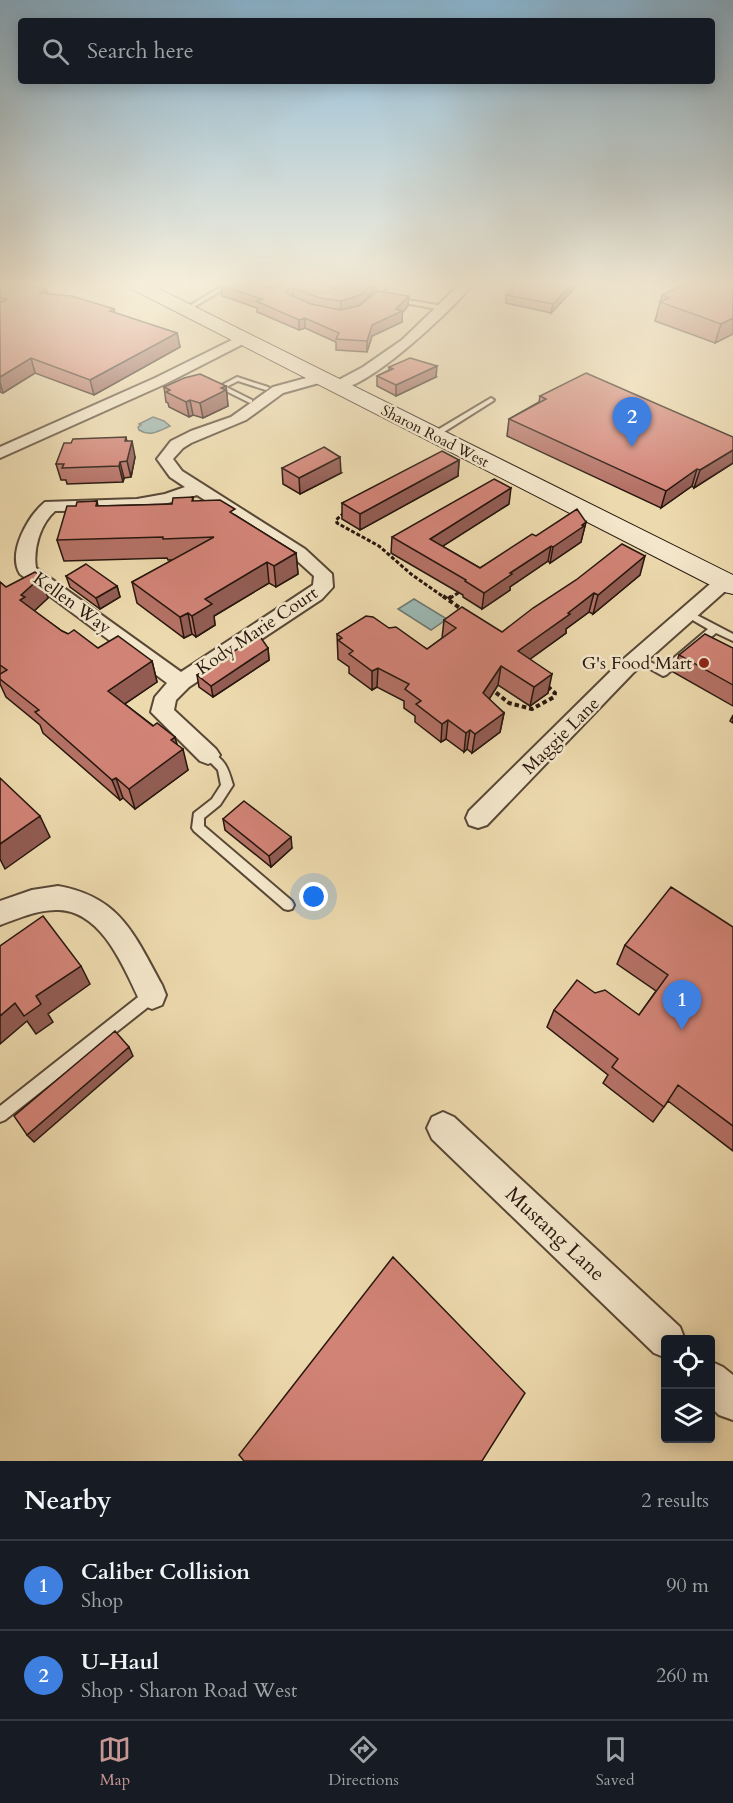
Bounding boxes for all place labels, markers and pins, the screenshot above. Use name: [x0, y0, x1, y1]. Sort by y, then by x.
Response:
pin: 2: [612, 398, 652, 447]
place label: G's Food Mart: [582, 651, 692, 676]
marker: G's Food Mart: [697, 656, 711, 670]
pin: 1: [662, 980, 702, 1030]

